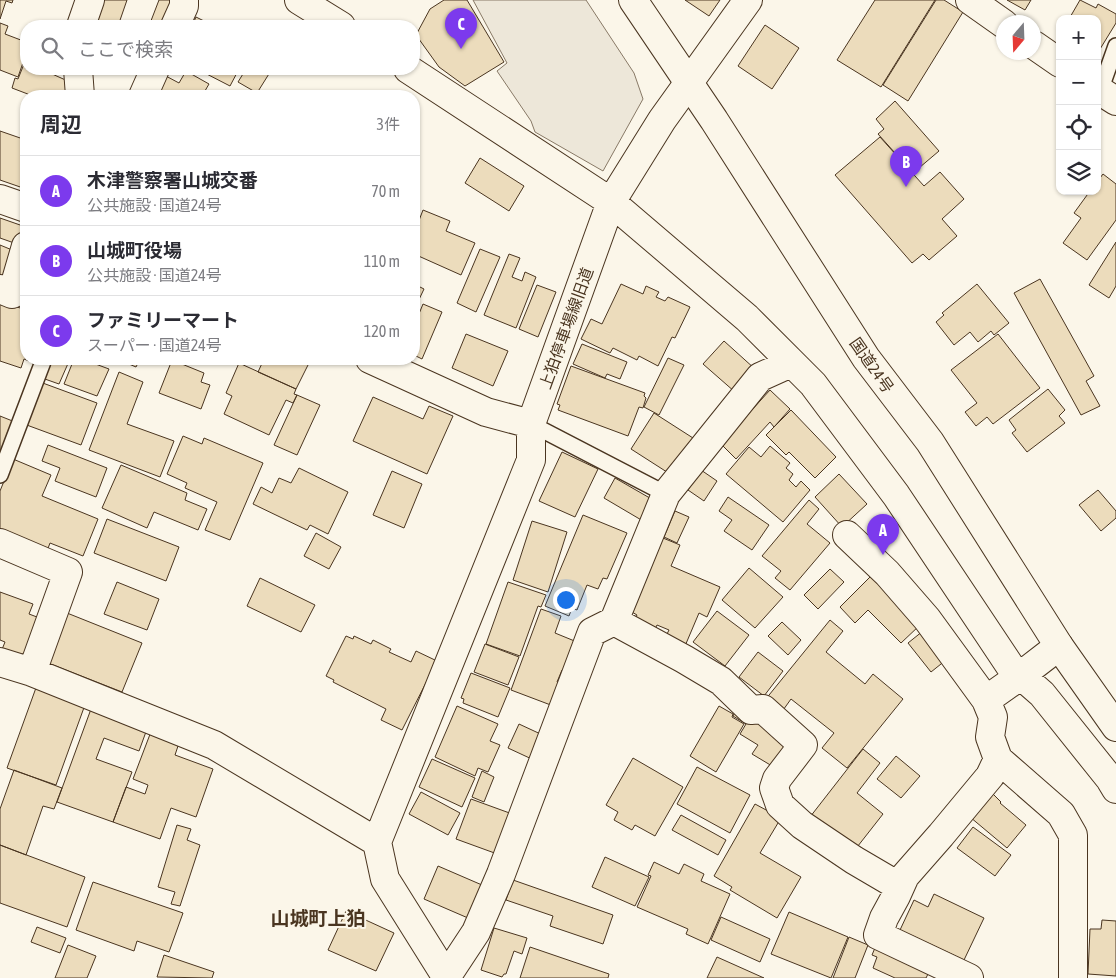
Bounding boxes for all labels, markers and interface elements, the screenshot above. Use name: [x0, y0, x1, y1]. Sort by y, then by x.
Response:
pin: C: [445, 8, 477, 49]
north arrow: [996, 15, 1041, 60]
map controls: [1056, 15, 1101, 195]
button: +: [1056, 15, 1101, 60]
search box: [20, 20, 420, 75]
icon: search: [38, 34, 66, 62]
text: ここで検索: [78, 38, 173, 60]
button: −: [1056, 60, 1101, 105]
button: locate: [1056, 105, 1101, 150]
text: 周辺: [40, 112, 82, 136]
text: 3件: [376, 115, 400, 133]
pin: B: [890, 146, 922, 187]
button: layers: [1056, 150, 1101, 195]
text: 木津警察署山城交番: [87, 169, 258, 191]
text: A: [52, 182, 60, 200]
text: 70 m: [371, 182, 400, 200]
text: 公共施設 · 国道24号: [87, 196, 222, 214]
text: 山城町役場: [87, 239, 182, 261]
text: B: [52, 252, 60, 270]
text: 110 m: [364, 252, 400, 270]
street label: 上狛停車場線旧道: [536, 265, 596, 391]
text: 公共施設 · 国道24号: [87, 266, 222, 284]
text: ファミリーマート: [87, 309, 239, 331]
text: C: [52, 322, 60, 340]
text: 120 m: [364, 322, 400, 340]
street label: 国道24号: [847, 334, 897, 396]
text: スーパー · 国道24号: [87, 336, 222, 354]
pin: A: [867, 514, 899, 555]
your location: [553, 587, 579, 613]
district label: 山城町上狛: [270, 907, 366, 929]

